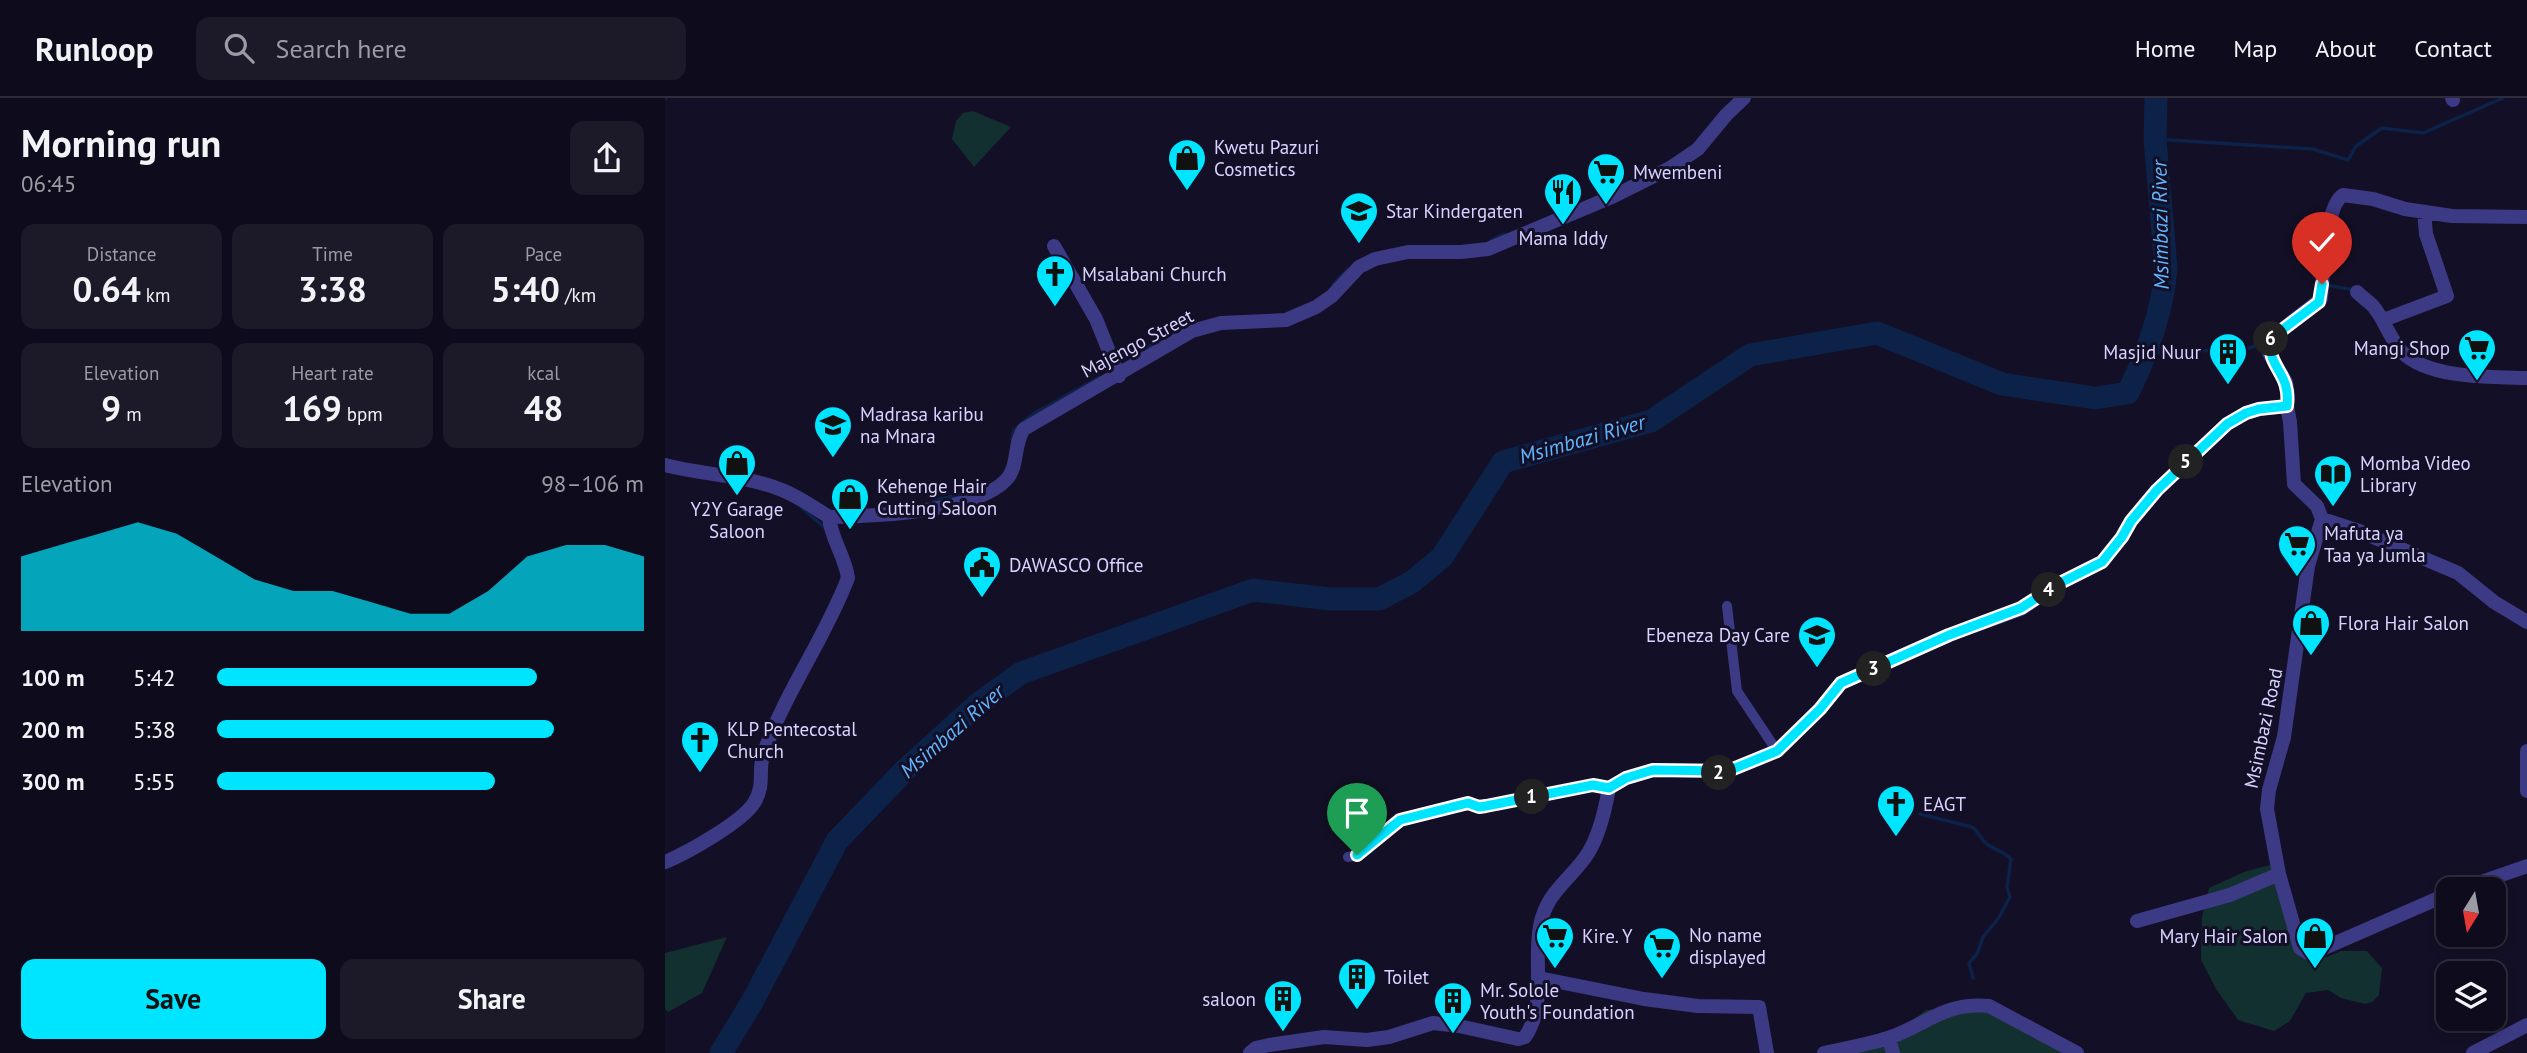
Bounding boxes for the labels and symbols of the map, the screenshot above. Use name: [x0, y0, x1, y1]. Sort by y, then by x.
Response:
place label: Kwetu Pazuri Cosmetics: [1214, 135, 1319, 181]
shop icon: Kwetu Pazuri Cosmetics: [1166, 137, 1208, 192]
supermarket icon: Mwembeni: [1585, 151, 1627, 206]
water label: Msimbazi River: [2145, 158, 2175, 290]
place label: Mwembeni: [1633, 160, 1722, 184]
restaurant icon: Mama Iddy: [1542, 171, 1584, 226]
school or university icon: Star Kindergaten: [1338, 190, 1380, 245]
place label: Star Kindergaten: [1386, 199, 1523, 223]
pin: [2292, 212, 2352, 284]
place label: Mama Iddy: [1518, 226, 1608, 250]
church icon: Msalabani Church: [1034, 253, 1076, 308]
place label: Msalabani Church: [1082, 262, 1227, 286]
street label: Majengo Street: [1077, 303, 1198, 383]
pin: 6: [2253, 322, 2289, 356]
supermarket icon: Mangi Shop: [2456, 327, 2498, 382]
building icon: Masjid Nuur: [2207, 331, 2249, 386]
place label: Mangi Shop: [2354, 336, 2450, 360]
place label: Masjid Nuur: [2103, 340, 2202, 364]
place label: Madrasa karibu na Mnara: [860, 402, 984, 448]
school or university icon: Madrasa karibu na Mnara: [812, 404, 854, 459]
water label: Msimbazi River: [1516, 408, 1650, 470]
shop icon: Y2Y Garage Saloon: [716, 442, 758, 497]
pin: 5: [2169, 444, 2203, 480]
place label: Momba Video Library: [2360, 451, 2471, 497]
library icon: Momba Video Library: [2312, 453, 2354, 508]
place label: Kehenge Hair Cutting Saloon: [877, 474, 997, 520]
shop icon: Kehenge Hair Cutting Saloon: [829, 476, 871, 531]
place label: Y2Y Garage Saloon: [691, 497, 783, 543]
place label: Mafuta ya Taa ya Jumla: [2324, 521, 2426, 567]
supermarket icon: Mafuta ya Taa ya Jumla: [2276, 523, 2318, 578]
public building icon: DAWASCO Office: [961, 544, 1003, 599]
place label: DAWASCO Office: [1009, 553, 1143, 577]
pin: 4: [2031, 573, 2067, 608]
shop icon: Flora Hair Salon: [2290, 602, 2332, 657]
place label: Flora Hair Salon: [2338, 611, 2469, 635]
school or university icon: Ebeneza Day Care: [1796, 614, 1838, 669]
place label: Ebeneza Day Care: [1646, 623, 1790, 647]
pin: 3: [1857, 652, 1891, 686]
street label: Msimbazi Road: [2239, 666, 2287, 790]
water label: Msimbazi River: [894, 677, 1011, 784]
place label: KLP Pentecostal Church: [727, 717, 857, 763]
church icon: KLP Pentecostal Church: [679, 719, 721, 774]
pin: 2: [1701, 756, 1737, 790]
pin: 1: [1515, 780, 1549, 814]
pin: [1327, 783, 1387, 855]
church icon: EAGT: [1875, 783, 1917, 838]
place label: EAGT: [1923, 792, 1966, 816]
north arrow: [2436, 877, 2506, 947]
supermarket icon: Kire. Y: [1534, 915, 1576, 970]
shop icon: Mary Hair Salon: [2294, 915, 2336, 970]
place label: No name displayed: [1689, 923, 1766, 969]
place label: Kire. Y: [1582, 924, 1633, 948]
place label: Mary Hair Salon: [2159, 924, 2288, 948]
supermarket icon: No name displayed: [1641, 925, 1683, 980]
building icon: Toilet: [1336, 956, 1378, 1011]
place label: Toilet: [1384, 965, 1430, 989]
building icon: saloon: [1262, 978, 1304, 1033]
place label: Mr. Solole Youth's Foundation: [1480, 978, 1635, 1024]
building icon: Mr. Solole Youth's Foundation: [1432, 980, 1474, 1035]
place label: saloon: [1202, 987, 1256, 1011]

